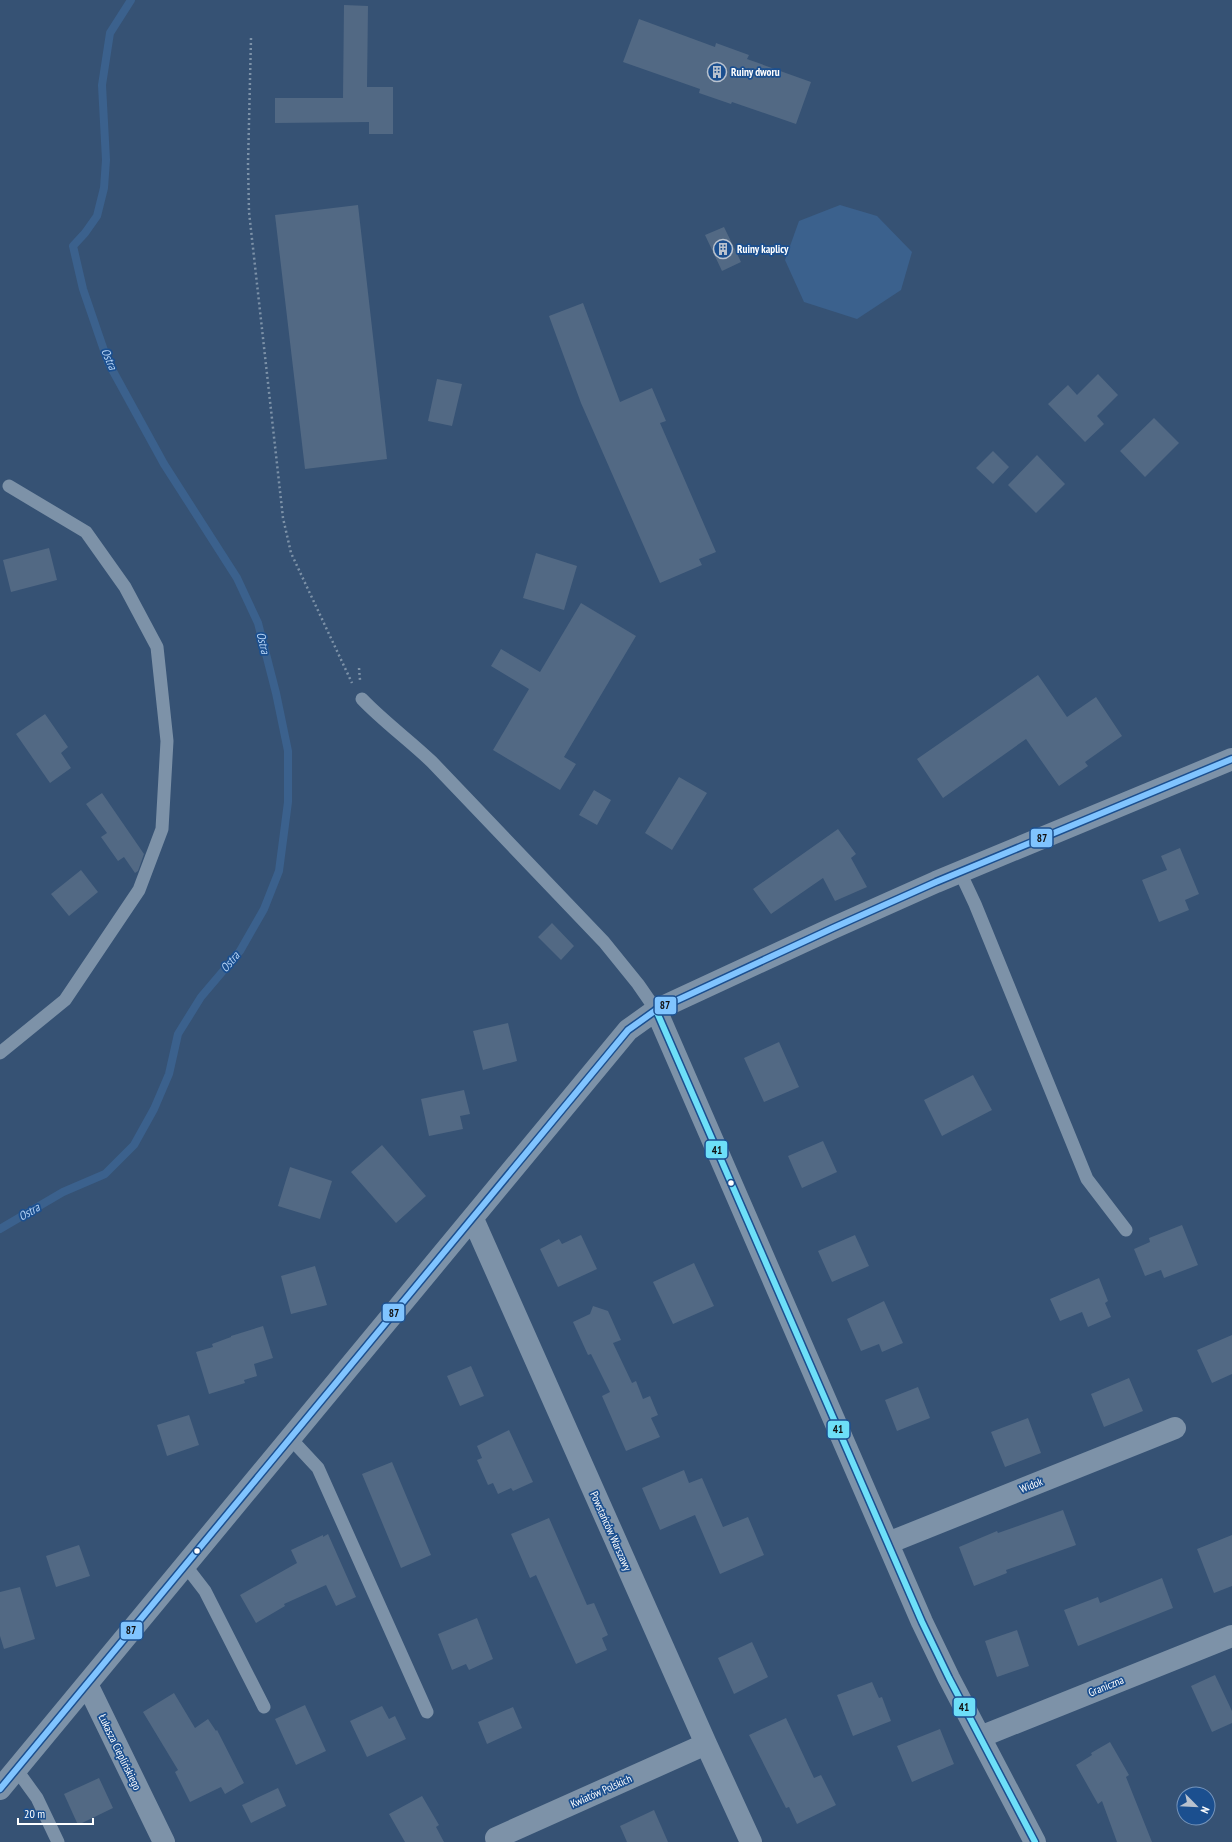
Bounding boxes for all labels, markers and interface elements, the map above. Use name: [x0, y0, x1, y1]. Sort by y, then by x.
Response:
building icon: Ruiny dworu: [706, 61, 728, 83]
place label: Ruiny dworu: [731, 65, 780, 79]
building icon: Ruiny kaplicy: [712, 238, 734, 260]
place label: Ruiny kaplicy: [737, 242, 789, 256]
water label: Ostra: [98, 346, 121, 373]
water label: Ostra: [254, 630, 274, 656]
line badge: 87: [1030, 828, 1053, 848]
text: 87: [1037, 831, 1047, 845]
water label: Ostra: [217, 948, 243, 975]
line badge: 87: [654, 996, 677, 1015]
text: 87: [660, 998, 670, 1012]
line badge: 41: [705, 1140, 728, 1159]
text: 41: [712, 1143, 722, 1157]
unlabelled marker: [726, 1178, 736, 1188]
water label: Ostra: [15, 1199, 43, 1224]
line badge: 87: [382, 1303, 405, 1322]
text: 87: [389, 1306, 399, 1320]
line badge: 41: [827, 1420, 850, 1439]
text: 41: [833, 1422, 843, 1436]
street label: Widok: [1017, 1474, 1045, 1496]
street label: Powstańców Warszawy: [587, 1489, 635, 1574]
unlabelled marker: [192, 1546, 202, 1556]
line badge: 87: [120, 1621, 143, 1640]
text: 87: [126, 1623, 136, 1637]
street label: Graniczna: [1086, 1673, 1126, 1699]
line badge: 41: [953, 1697, 976, 1717]
text: 41: [959, 1700, 969, 1714]
street label: Łukasza Cieplińskiego: [95, 1712, 145, 1793]
street label: Kwiatów Polskich: [568, 1771, 634, 1811]
north arrow: [1176, 1786, 1216, 1826]
scale bar: [18, 1800, 93, 1826]
text: N: [1198, 1805, 1213, 1816]
text: 20 m: [24, 1806, 45, 1821]

